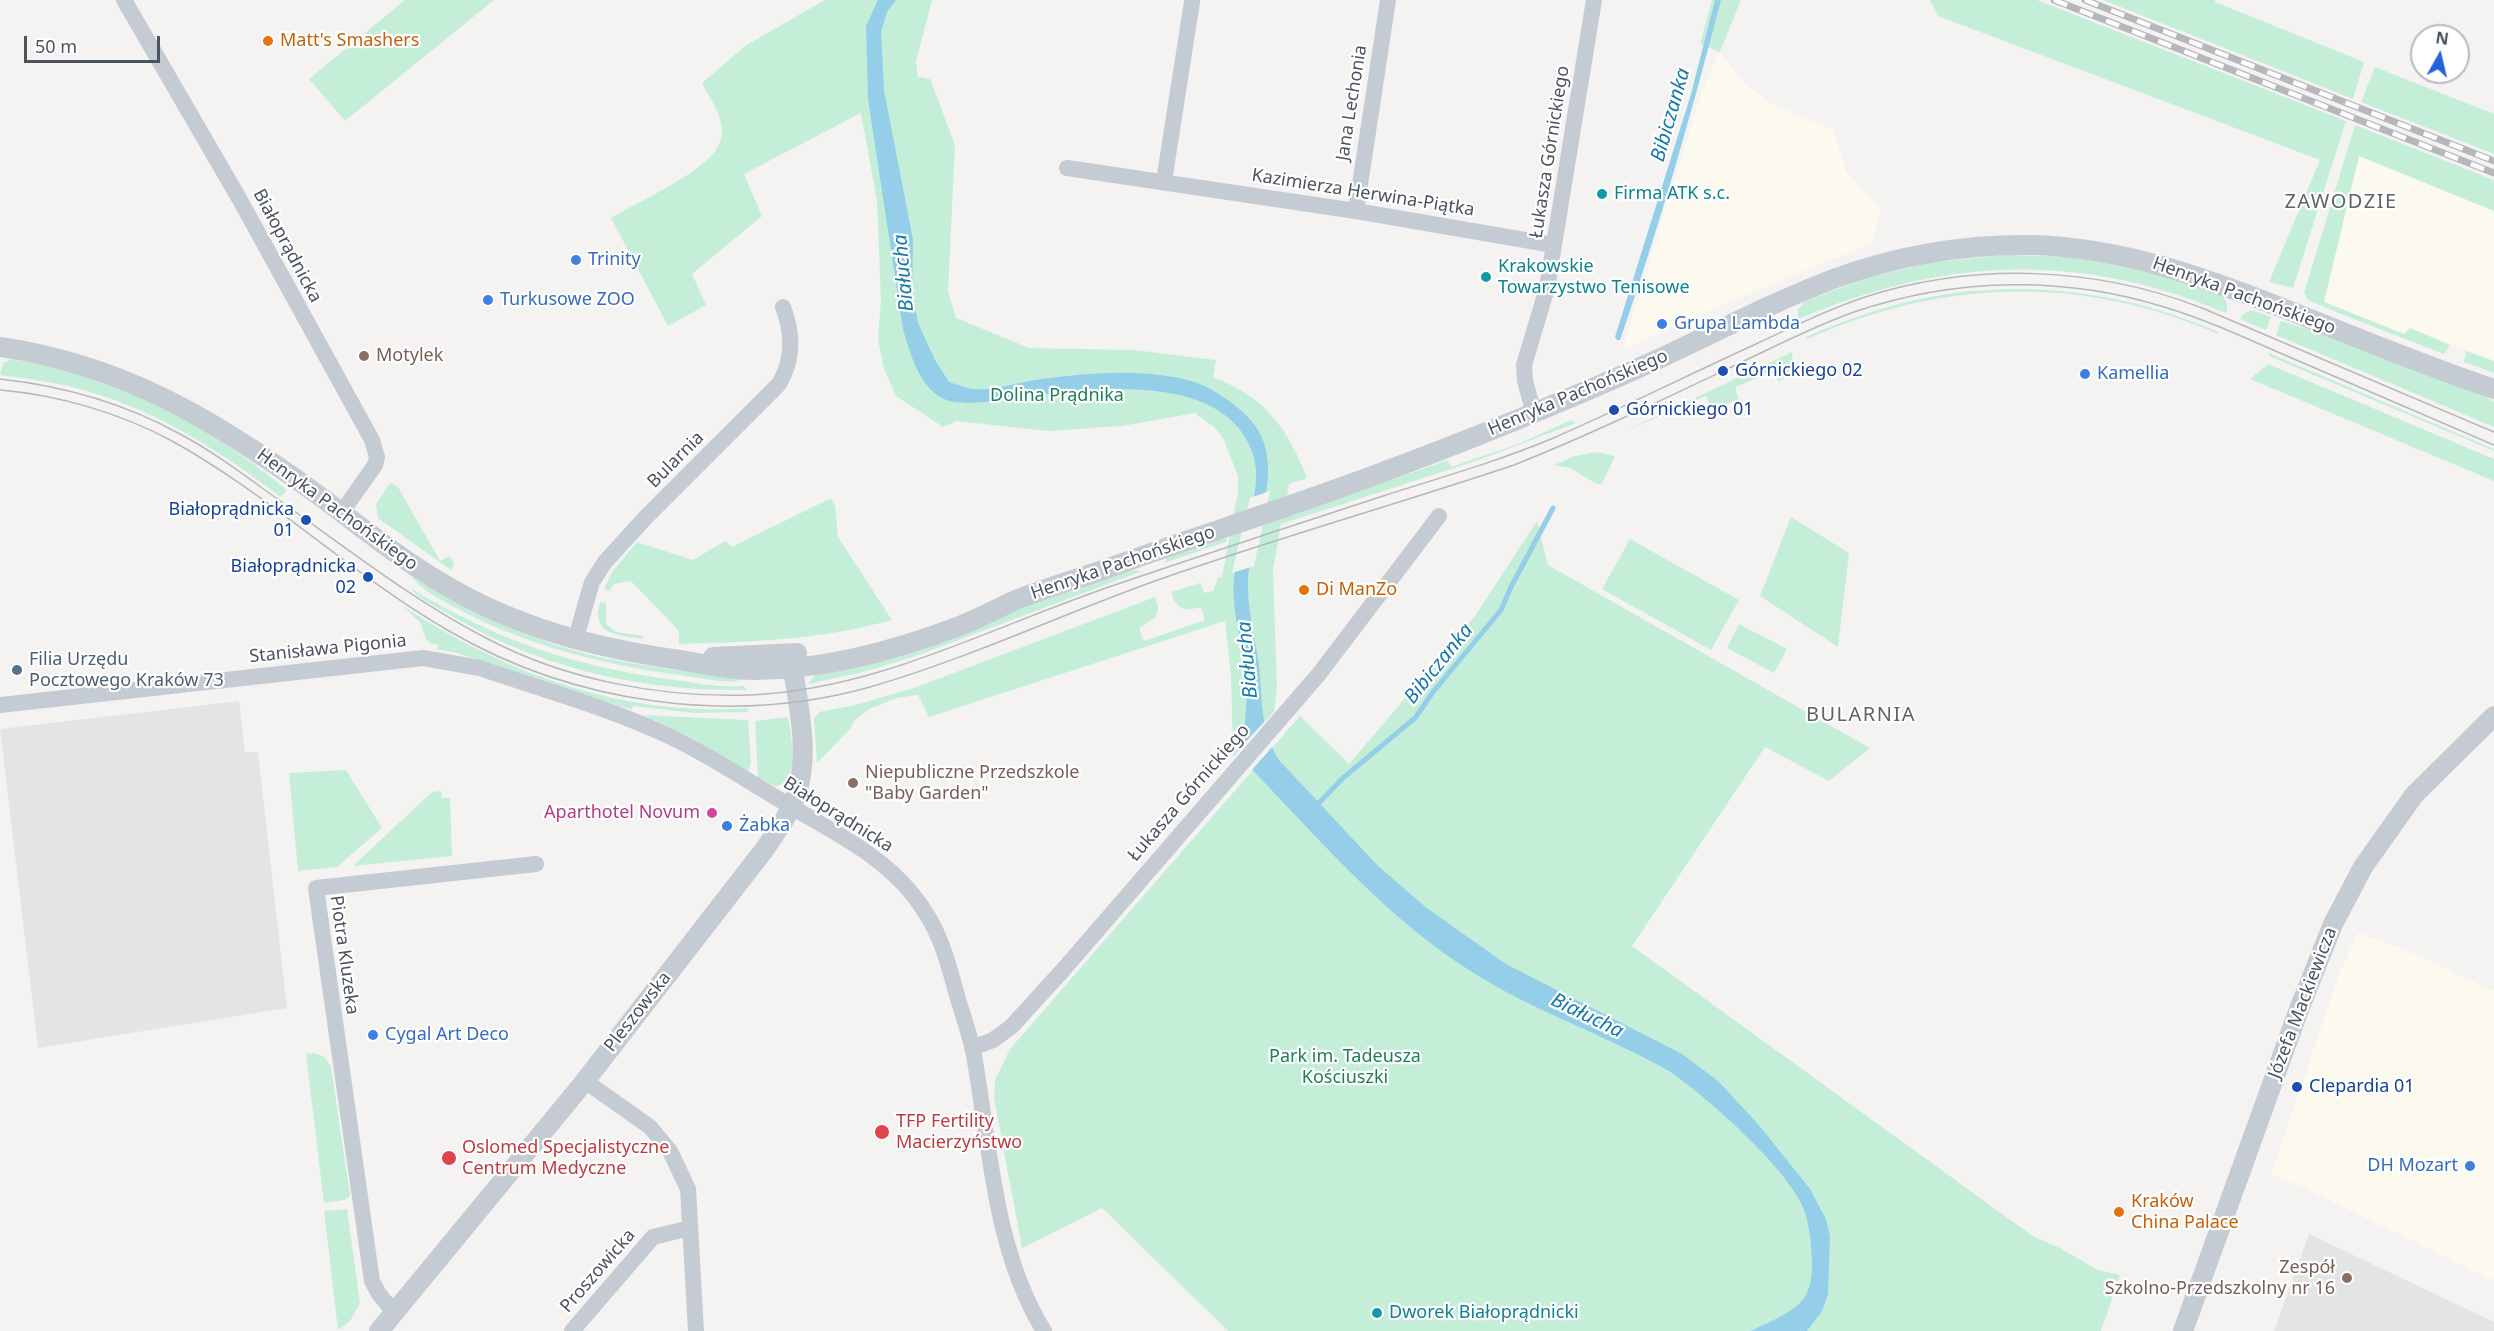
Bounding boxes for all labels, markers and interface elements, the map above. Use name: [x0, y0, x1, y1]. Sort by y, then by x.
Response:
scale bar: [27, 24, 164, 62]
north arrow: [2410, 24, 2470, 84]
text: N: [2434, 26, 2450, 50]
place label: Matt's Smashers: [280, 30, 419, 52]
text: 50 m: [35, 34, 77, 58]
marker: Matt's Smashers: [261, 34, 275, 48]
street label: Jana Lechonia: [1332, 44, 1372, 162]
street label: Łukasza Górnickiego: [1526, 64, 1574, 240]
water label: Bibiczanka: [1646, 66, 1696, 164]
street label: Kazimierza Herwina-Piątka: [1250, 165, 1476, 221]
place label: Firma ATK s.c.: [1614, 183, 1730, 205]
street label: Białoprądnicka: [248, 186, 326, 306]
marker: Firma ATK s.c.: [1595, 187, 1609, 201]
district label: ZAWODZIE: [2284, 190, 2398, 214]
water label: Białucha: [889, 233, 919, 313]
place label: Trinity: [588, 249, 641, 271]
marker: Trinity: [569, 253, 583, 267]
street label: Henryka Pachońskiego: [2149, 253, 2339, 339]
place label: Krakowskie Towarzystwo Tenisowe: [1498, 256, 1690, 298]
marker: Krakowskie Towarzystwo Tenisowe: [1479, 270, 1493, 284]
place label: Turkusowe ZOO: [500, 289, 635, 311]
marker: Turkusowe ZOO: [481, 293, 495, 307]
place label: Grupa Lambda: [1674, 313, 1800, 335]
marker: Grupa Lambda: [1655, 317, 1669, 331]
place label: Motylek: [376, 345, 443, 367]
street label: Henryka Pachońskiego: [1485, 345, 1671, 441]
marker: Motylek: [357, 349, 371, 363]
place label: Górnickiego 02: [1735, 360, 1862, 382]
place label: Kamellia: [2097, 363, 2169, 385]
marker: Górnickiego 02: [1716, 364, 1730, 378]
marker: Kamellia: [2078, 367, 2092, 381]
park label: Dolina Prądnika: [990, 385, 1124, 407]
place label: Górnickiego 01: [1626, 399, 1753, 421]
marker: Górnickiego 01: [1607, 403, 1621, 417]
street label: Bularnia: [643, 427, 709, 493]
street label: Henryka Pachońskiego: [252, 444, 422, 576]
place label: Białoprądnicka 01: [169, 499, 294, 542]
marker: Białoprądnicka 01: [299, 513, 313, 527]
street label: Henryka Pachońskiego: [1028, 521, 1218, 605]
place label: Białoprądnicka 02: [231, 556, 356, 598]
marker: Białoprądnicka 02: [361, 570, 375, 584]
place label: Di ManZo: [1316, 579, 1397, 601]
marker: Di ManZo: [1297, 583, 1311, 597]
water label: Bibiczanka: [1399, 619, 1479, 709]
water label: Białucha: [1233, 620, 1263, 700]
street label: Stanisława Pigonia: [248, 630, 408, 668]
place label: Filia Urzędu Pocztowego Kraków 73: [29, 649, 224, 692]
marker: Filia Urzędu Pocztowego Kraków 73: [10, 663, 24, 677]
district label: BULARNIA: [1806, 703, 1916, 727]
street label: Łukasza Górnickiego: [1124, 720, 1254, 866]
place label: Niepubliczne Przedszkole "Baby Garden": [865, 762, 1079, 804]
street label: Białoprądnicka: [779, 773, 897, 857]
marker: Niepubliczne Przedszkole "Baby Garden": [846, 776, 860, 790]
place label: Aparthotel Novum: [544, 802, 700, 824]
marker: Aparthotel Novum: [705, 806, 719, 820]
place label: Żabka: [739, 815, 790, 837]
marker: Żabka: [720, 819, 734, 833]
street label: Piotra Kluzeka: [325, 894, 363, 1016]
street label: Józefa Mackiewicza: [2264, 924, 2342, 1082]
street label: Pleszowska: [600, 968, 676, 1056]
water label: Białucha: [1547, 988, 1627, 1044]
place label: Cygal Art Deco: [385, 1024, 509, 1046]
marker: Cygal Art Deco: [366, 1028, 380, 1042]
park label: Park im. Tadeusza Kościuszki: [1269, 1046, 1421, 1088]
place label: Clepardia 01: [2309, 1076, 2414, 1098]
marker: Clepardia 01: [2290, 1080, 2304, 1094]
place label: TFP Fertility Macierzyństwo: [896, 1111, 1022, 1154]
marker: TFP Fertility Macierzyństwo: [873, 1123, 891, 1141]
place label: Oslomed Specjalistyczne Centrum Medyczne: [462, 1137, 669, 1180]
marker: Oslomed Specjalistyczne Centrum Medyczne: [440, 1149, 458, 1167]
place label: DH Mozart: [2367, 1155, 2458, 1177]
marker: DH Mozart: [2463, 1159, 2477, 1173]
place label: Kraków China Palace: [2131, 1191, 2239, 1234]
marker: Kraków China Palace: [2112, 1205, 2126, 1219]
street label: Proszowicka: [556, 1225, 640, 1317]
place label: Zespół Szkolno-Przedszkolny nr 16: [2105, 1257, 2335, 1300]
marker: Zespół Szkolno-Przedszkolny nr 16: [2340, 1271, 2354, 1285]
place label: Dworek Białoprądnicki: [1389, 1302, 1579, 1324]
marker: Dworek Białoprądnicki: [1370, 1306, 1384, 1320]

